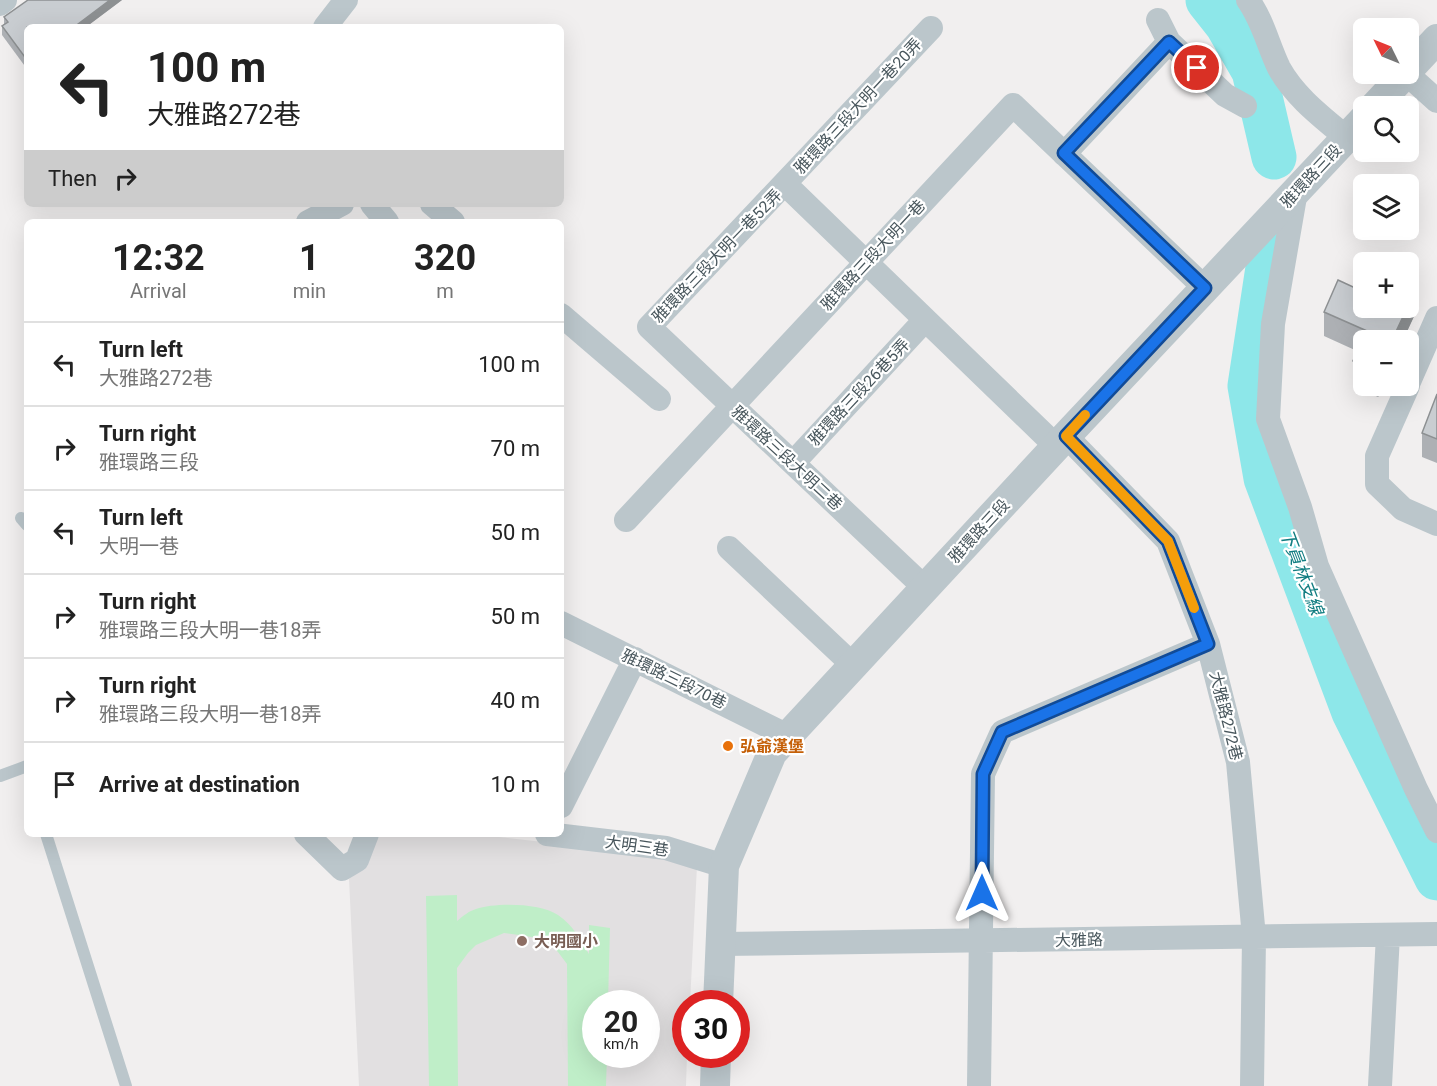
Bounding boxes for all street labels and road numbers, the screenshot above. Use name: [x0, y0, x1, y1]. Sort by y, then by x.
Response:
street label: 雅環路三段大明一巷20弄: [790, 34, 926, 178]
street label: 雅環路三段: [1277, 140, 1345, 212]
street label: 雅環路三段大明一巷52弄: [648, 185, 786, 327]
street label: 雅環路三段大明一巷: [817, 196, 929, 314]
street label: 雅環路三段26巷5弄: [805, 335, 913, 449]
street label: 雅環路三段大明二巷: [728, 402, 846, 514]
street label: 雅環路三段: [945, 495, 1013, 567]
street label: 雅環路三段70巷: [619, 645, 729, 713]
street label: 大雅路272巷: [1206, 670, 1246, 762]
street label: 大明三巷: [604, 832, 670, 860]
street label: 大雅路: [1055, 930, 1103, 950]

